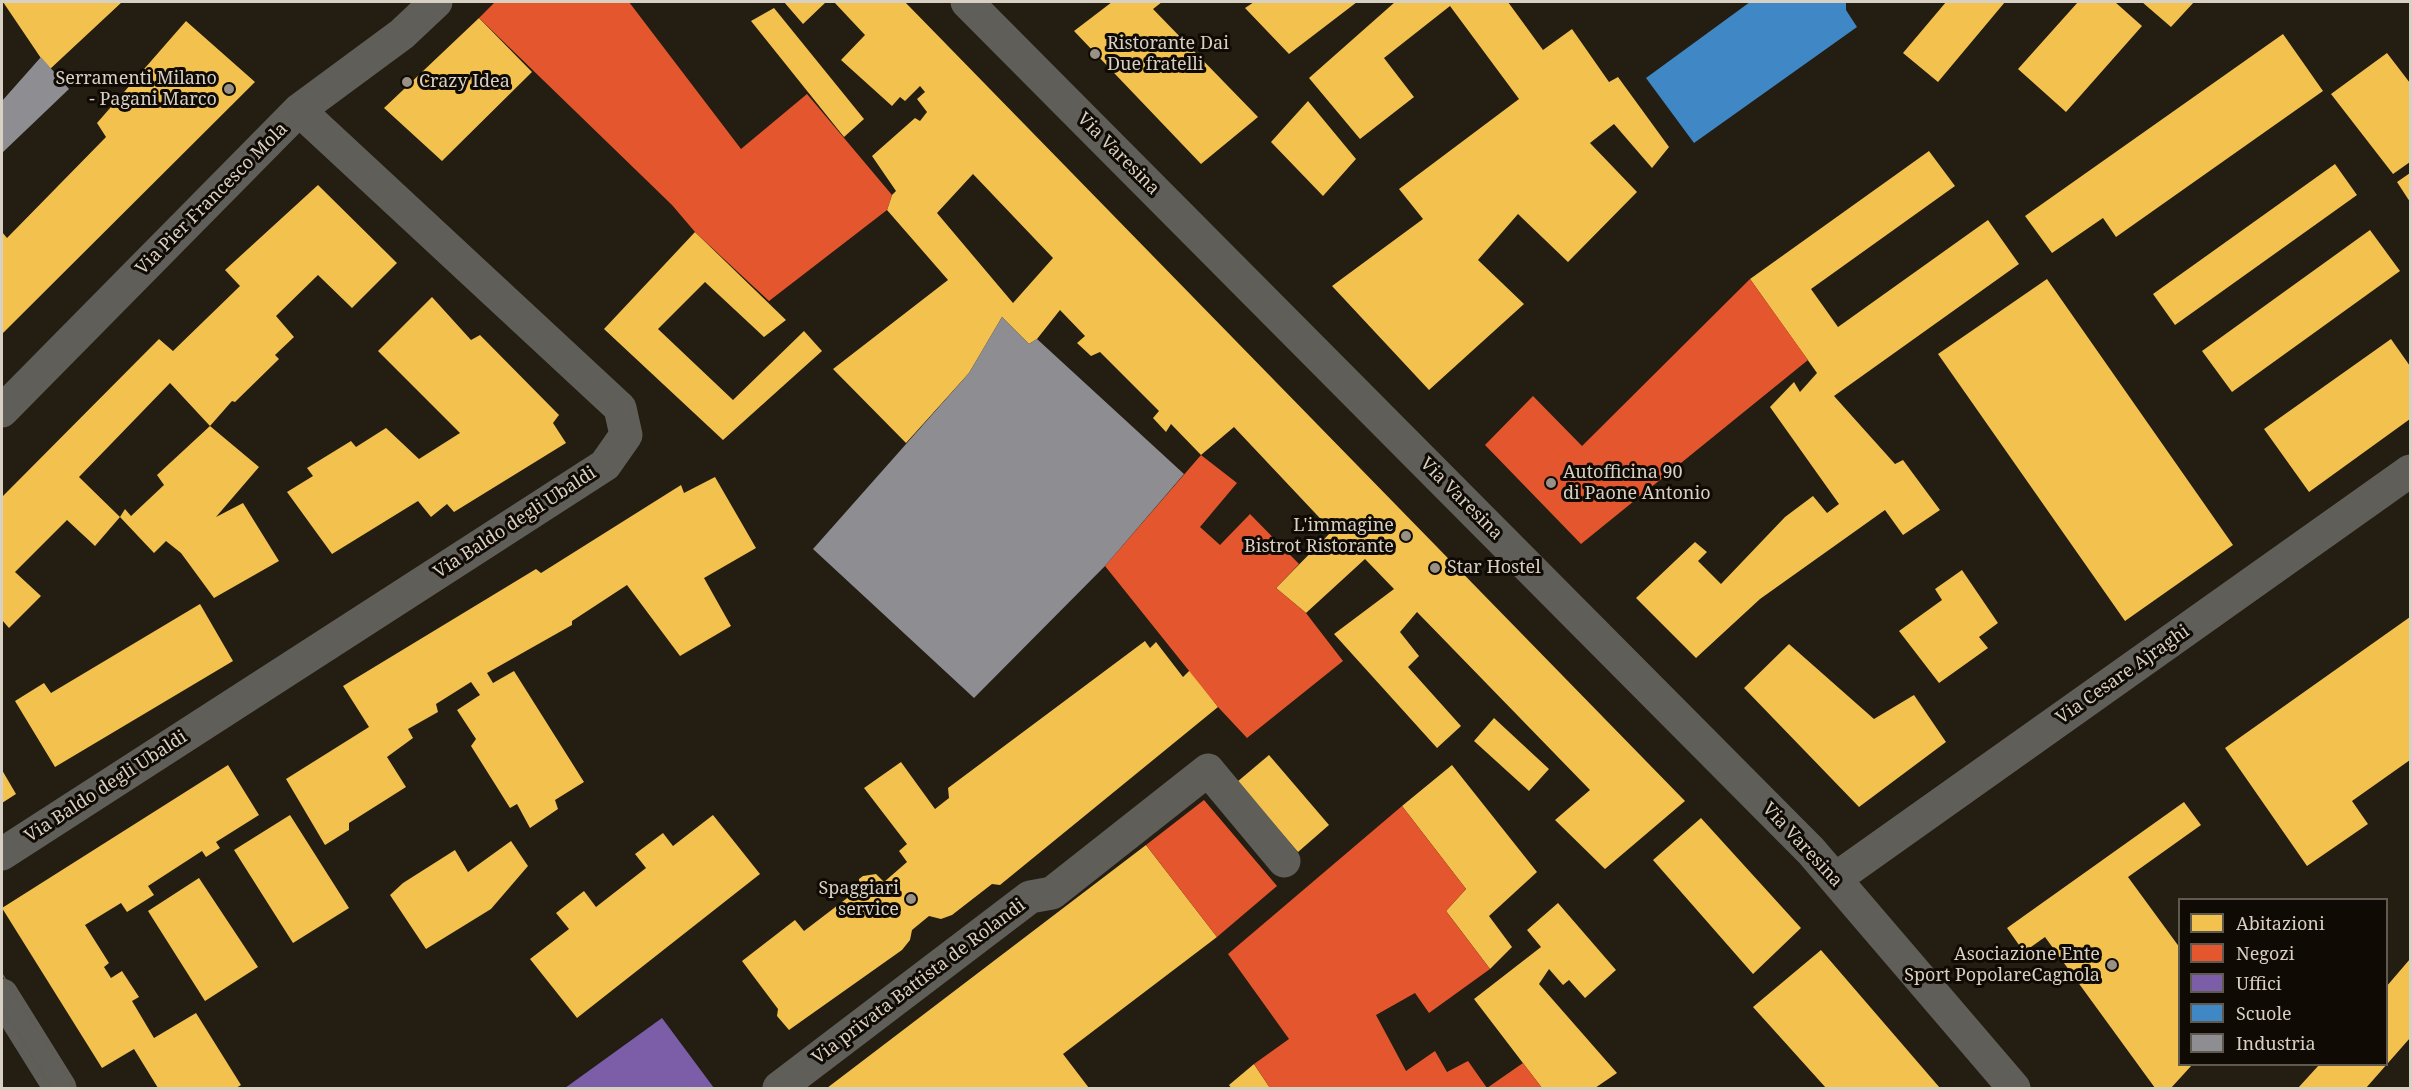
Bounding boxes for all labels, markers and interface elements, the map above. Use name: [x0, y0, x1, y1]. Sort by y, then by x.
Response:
place label: Ristorante Dai Due fratelli: [1107, 33, 1229, 76]
marker: Ristorante Dai Due fratelli: [1088, 47, 1102, 61]
place label: Serramenti Milano - Pagani Marco: [55, 68, 217, 110]
place label: Crazy Idea: [419, 71, 510, 93]
marker: Crazy Idea: [400, 75, 414, 89]
marker: Serramenti Milano - Pagani Marco: [222, 82, 236, 96]
street label: Via Varesina: [1072, 108, 1164, 200]
street label: Via Pier Francesco Mola: [131, 118, 293, 280]
street label: Via Varesina: [1415, 453, 1507, 545]
street label: Via Baldo degli Ubaldi: [430, 462, 600, 584]
place label: Autofficina 90 di Paone Antonio: [1563, 462, 1711, 504]
marker: Autofficina 90 di Paone Antonio: [1544, 476, 1558, 490]
place label: L'immagine Bistrot Ristorante: [1244, 515, 1394, 558]
marker: L'immagine Bistrot Ristorante: [1399, 529, 1413, 543]
place label: Star Hostel: [1447, 557, 1541, 579]
marker: Star Hostel: [1428, 561, 1442, 575]
street label: Via Cesare Ajraghi: [2052, 621, 2194, 729]
street label: Via Baldo degli Ubaldi: [21, 726, 191, 848]
street label: Via Varesina: [1757, 798, 1847, 892]
place label: Spaggiari service: [819, 878, 899, 920]
marker: Spaggiari service: [904, 892, 918, 906]
street label: Via privata Battista de Rolandi: [808, 895, 1030, 1069]
legend: [2178, 898, 2388, 1066]
text: Abitazioni: [2236, 911, 2325, 935]
text: Negozi: [2236, 941, 2294, 965]
place label: Asociazione Ente Sport PopolareCagnola: [1904, 944, 2100, 986]
marker: Asociazione Ente Sport PopolareCagnola: [2105, 958, 2119, 972]
text: Uffici: [2236, 971, 2282, 995]
text: Scuole: [2236, 1001, 2292, 1025]
text: Industria: [2236, 1031, 2316, 1055]

